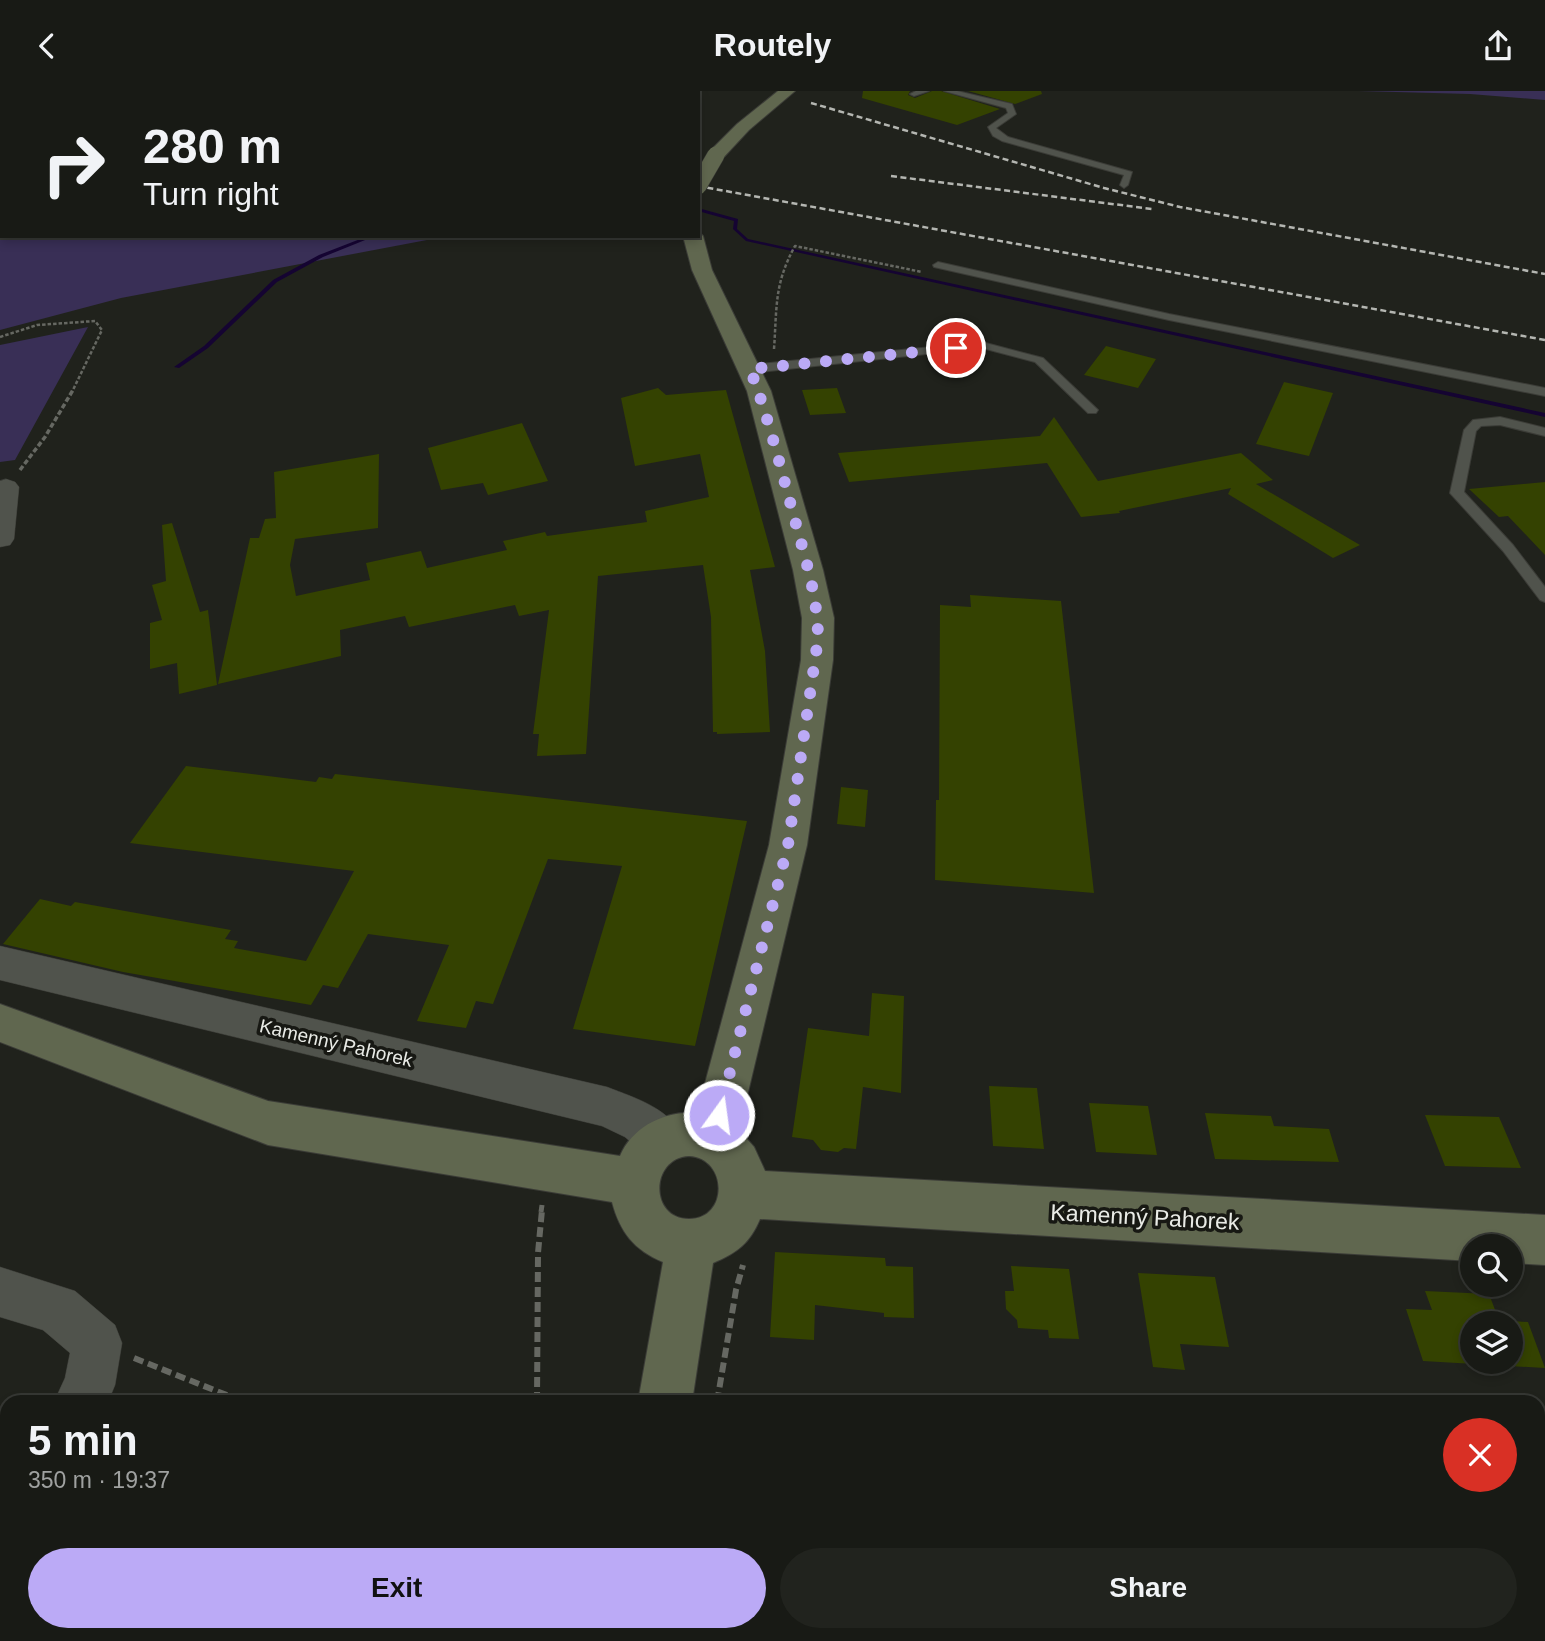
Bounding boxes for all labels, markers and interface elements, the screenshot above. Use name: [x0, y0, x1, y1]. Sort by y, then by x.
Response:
icon: back: [28, 27, 66, 65]
text: Routely: [714, 27, 831, 63]
icon: share: [1479, 27, 1517, 65]
icon: right: [28, 119, 119, 210]
text: 280 m: [143, 119, 282, 173]
text: Turn right: [143, 176, 279, 212]
pin: [926, 318, 986, 378]
icon: arrive: [937, 329, 975, 367]
street label: Kamenný Pahorek: [257, 1015, 415, 1071]
position arrow: [682, 1078, 756, 1152]
street label: Kamenný Pahorek: [1050, 1199, 1241, 1235]
map controls: [1460, 1234, 1523, 1374]
button: search: [1460, 1234, 1523, 1297]
button: layers: [1460, 1311, 1523, 1374]
text: 5 min: [28, 1417, 138, 1464]
button: close: [1443, 1418, 1517, 1492]
text: 350 m · 19:37: [28, 1467, 170, 1493]
button: Exit: [28, 1548, 766, 1628]
button: Share: [780, 1548, 1517, 1628]

